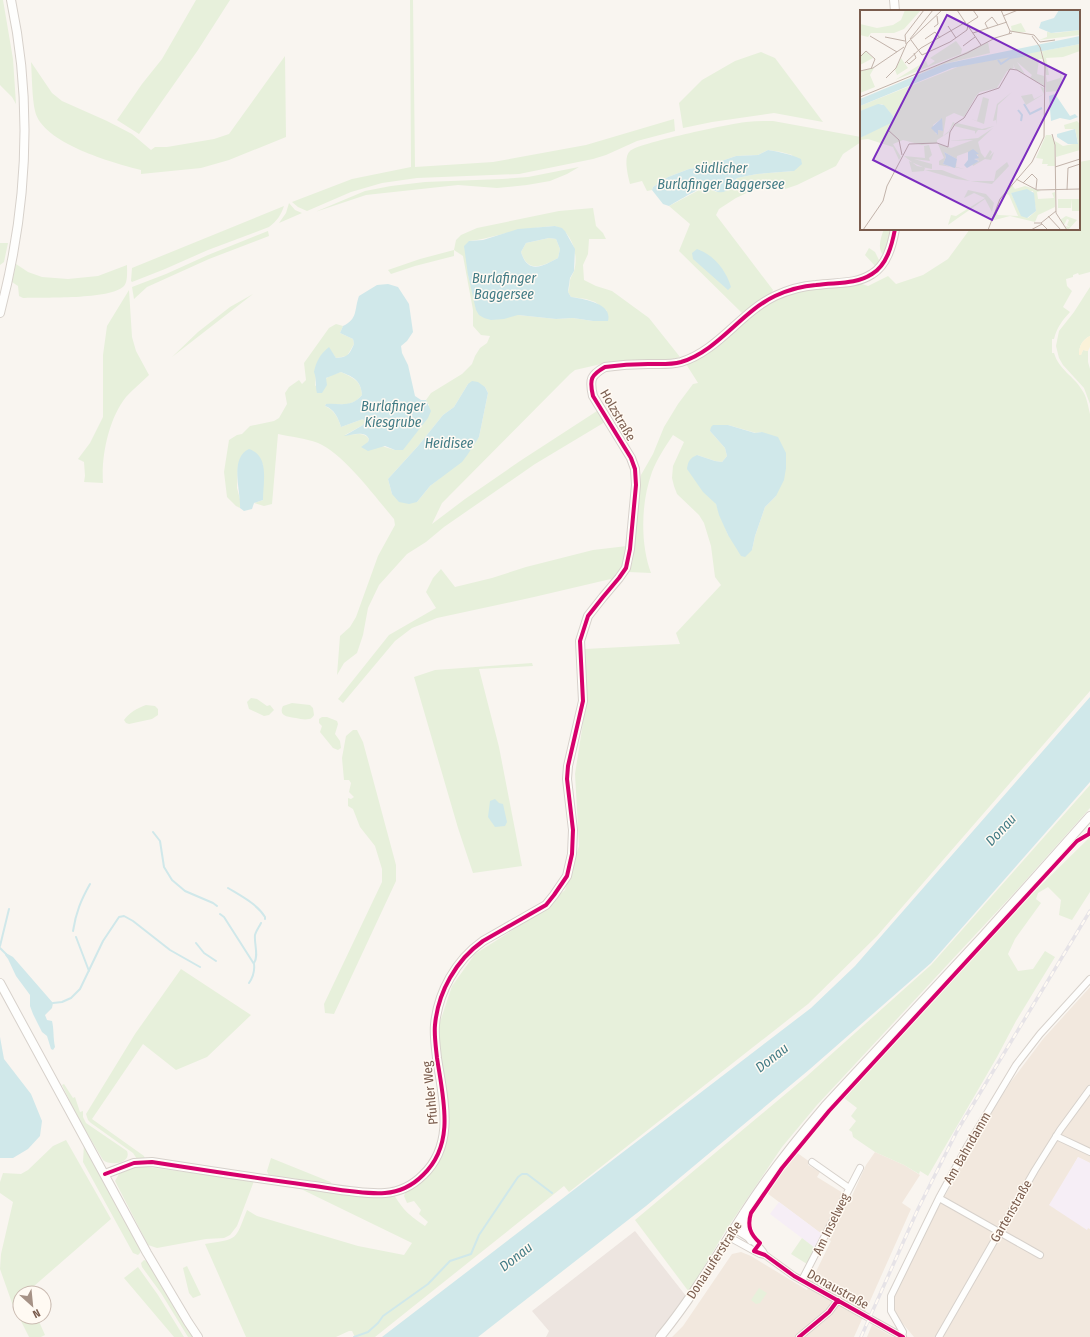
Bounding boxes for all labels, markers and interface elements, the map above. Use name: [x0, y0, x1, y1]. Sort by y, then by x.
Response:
inset map: [860, 10, 1080, 230]
water label: südlicher Burlafinger Baggersee: [657, 160, 785, 193]
water label: Burlafinger Baggersee: [472, 270, 537, 303]
street label: Holzstraße: [597, 387, 639, 443]
water label: Burlafinger Kiesgrube: [361, 398, 426, 431]
water label: Heidisee: [425, 435, 474, 452]
water label: Donau: [982, 811, 1020, 849]
water label: Donau: [752, 1040, 792, 1076]
street label: Pfuhler Weg: [419, 1060, 441, 1126]
street label: Am Bahndamm: [940, 1109, 994, 1187]
street label: Gartenstraße: [987, 1177, 1035, 1245]
street label: Am Inselweg: [810, 1190, 853, 1257]
street label: Donauuferstraße: [683, 1218, 745, 1302]
water label: Donau: [496, 1239, 536, 1275]
street label: Donaustraße: [805, 1266, 871, 1312]
north arrow: [12, 1285, 52, 1325]
text: N: [30, 1306, 42, 1321]

